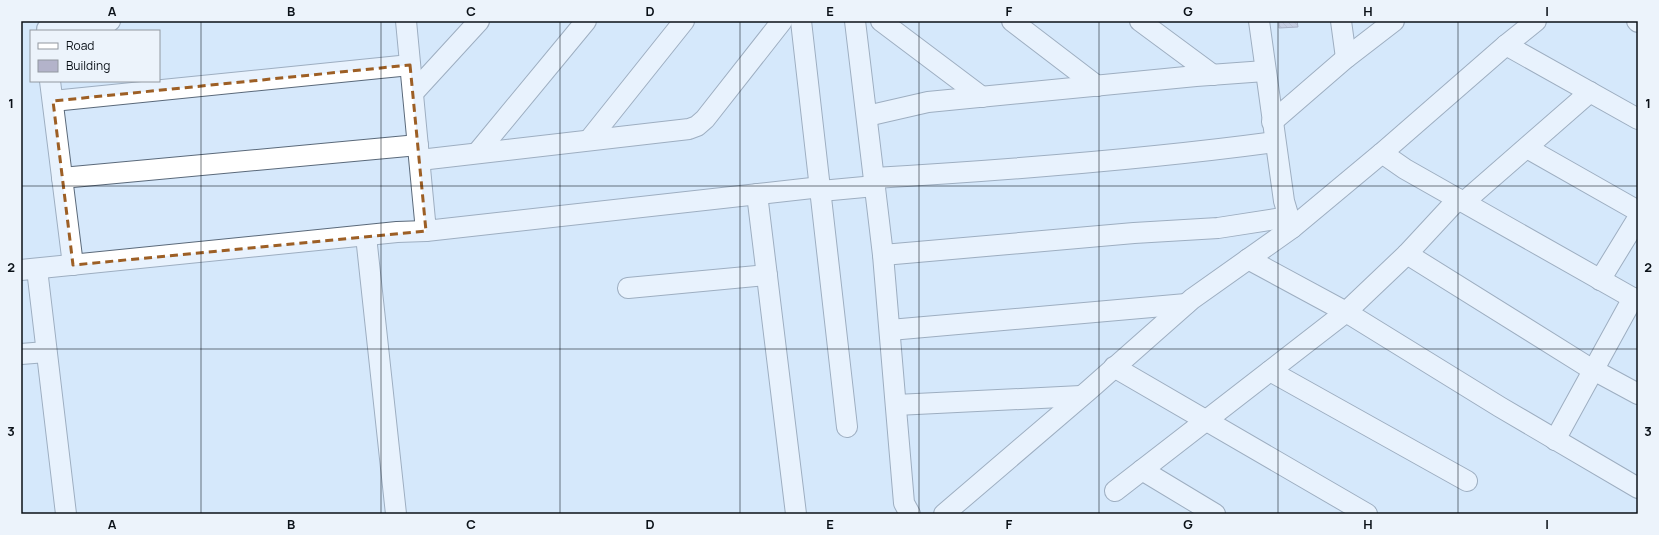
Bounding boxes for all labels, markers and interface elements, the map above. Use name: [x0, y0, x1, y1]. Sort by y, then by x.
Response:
text: A: [108, 2, 117, 20]
text: B: [287, 2, 295, 20]
text: C: [466, 2, 476, 20]
text: D: [645, 2, 655, 20]
text: E: [826, 2, 834, 20]
text: F: [1006, 2, 1013, 20]
text: G: [1183, 2, 1193, 20]
text: H: [1363, 2, 1373, 20]
text: I: [1545, 2, 1549, 20]
legend: [30, 30, 160, 82]
text: Road: [66, 37, 94, 54]
text: Building: [66, 57, 110, 74]
text: 1: [8, 94, 14, 112]
text: 1: [1645, 94, 1651, 112]
text: 2: [7, 258, 15, 276]
text: 2: [1644, 258, 1652, 276]
text: 3: [7, 422, 15, 440]
text: 3: [1644, 422, 1652, 440]
text: A: [108, 515, 117, 533]
text: B: [287, 515, 295, 533]
text: C: [466, 515, 476, 533]
text: D: [645, 515, 655, 533]
text: E: [826, 515, 834, 533]
text: F: [1006, 515, 1013, 533]
text: G: [1183, 515, 1193, 533]
text: H: [1363, 515, 1373, 533]
text: I: [1545, 515, 1549, 533]

